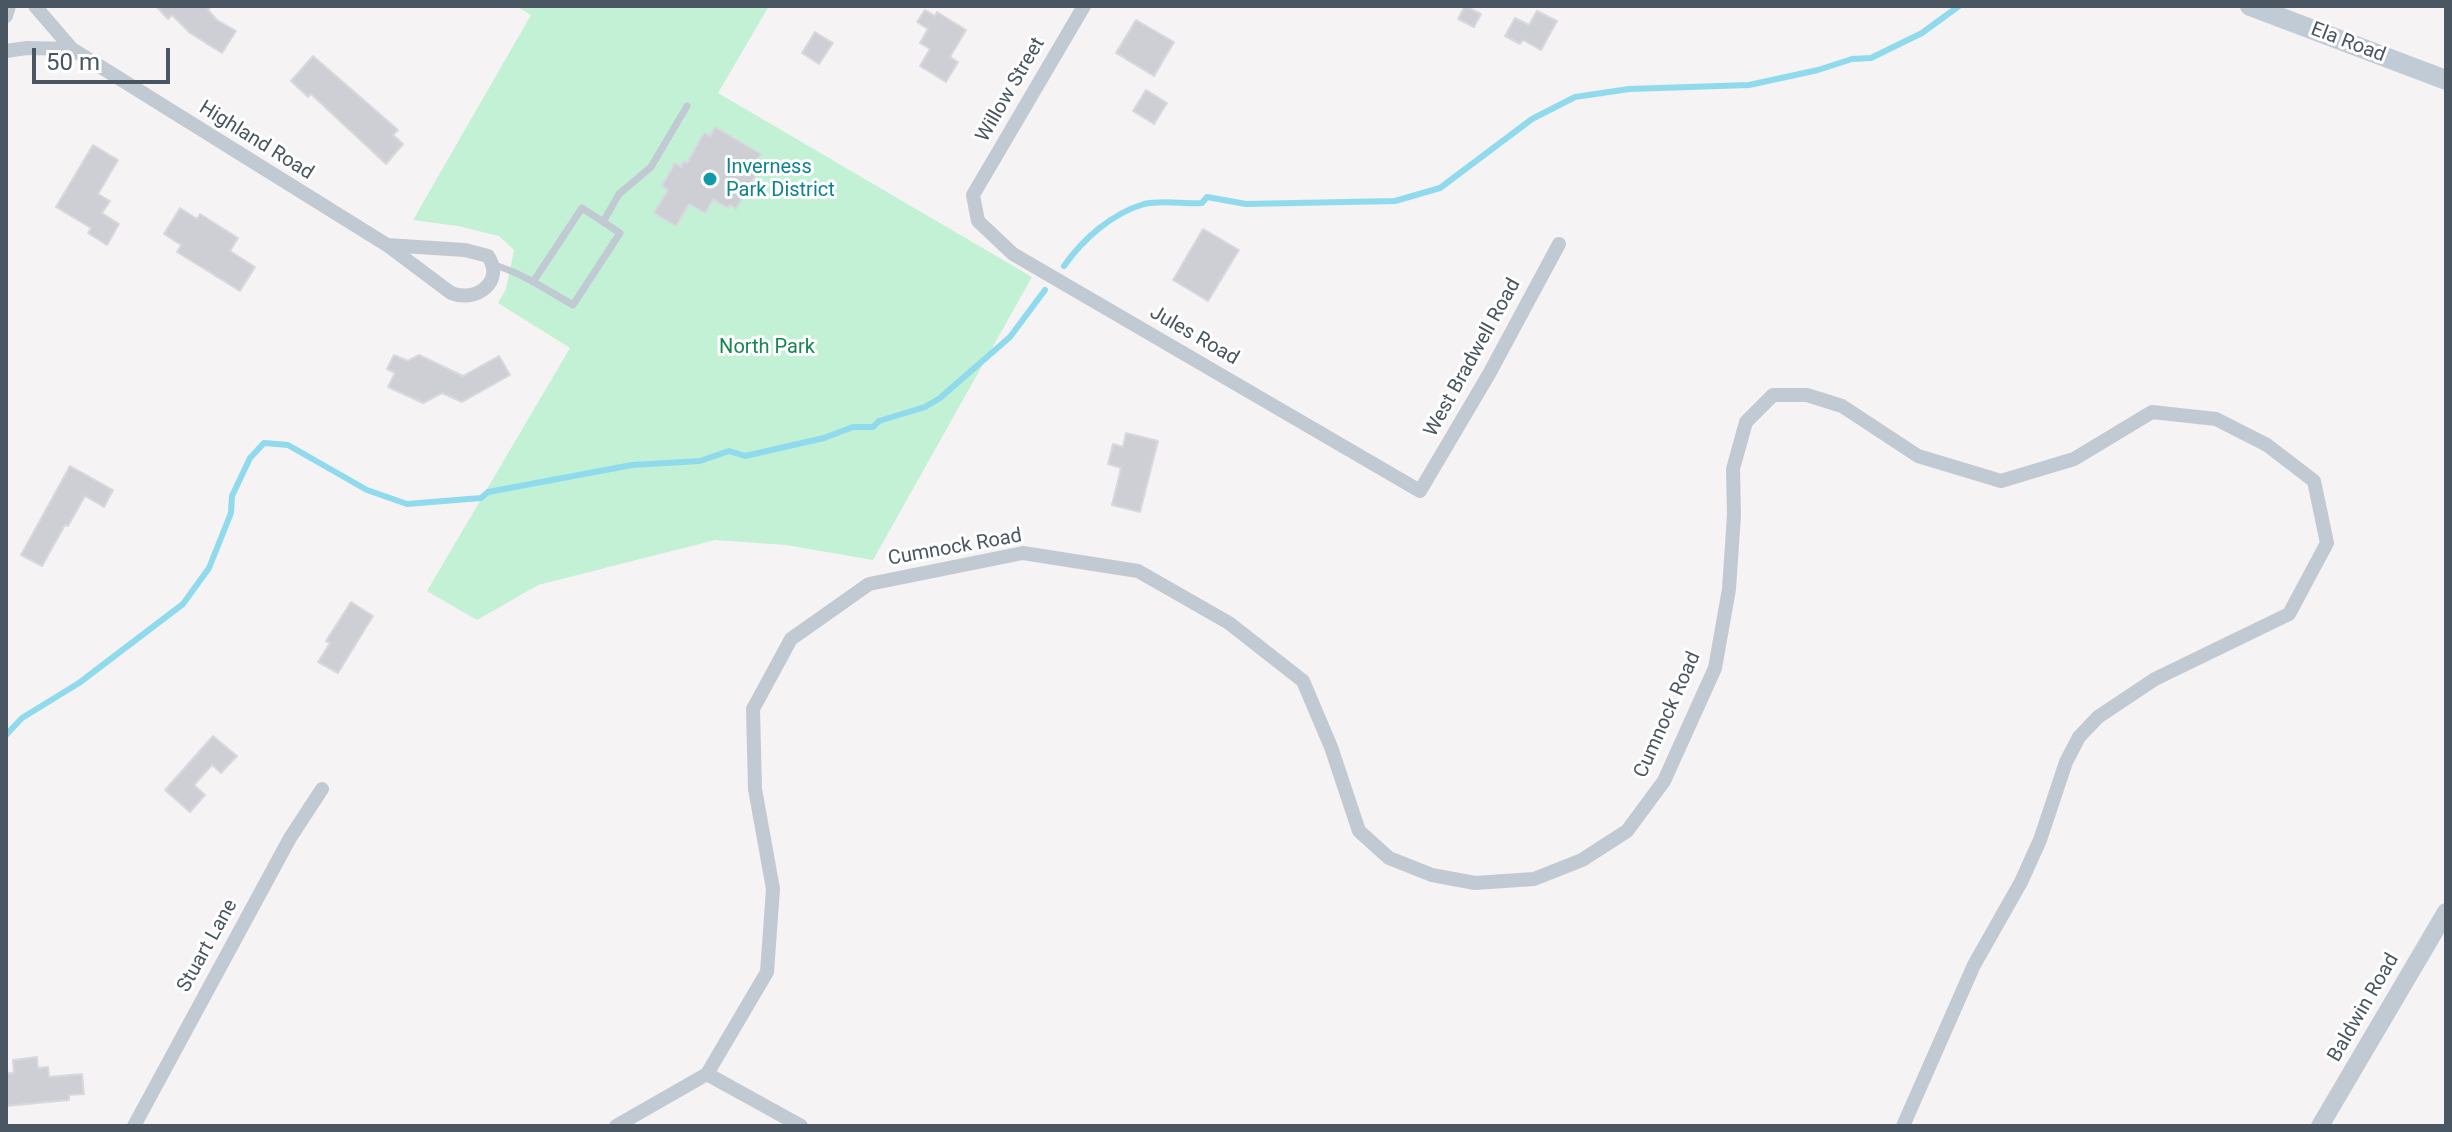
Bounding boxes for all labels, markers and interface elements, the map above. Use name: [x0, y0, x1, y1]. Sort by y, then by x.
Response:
street label: Ela Road: [2307, 18, 2389, 68]
scale bar: [36, 32, 174, 82]
street label: Willow Street: [971, 34, 1051, 146]
text: 50 m: [46, 48, 100, 76]
street label: Highland Road: [194, 96, 318, 186]
place label: Inverness Park District: [726, 156, 835, 203]
marker: Inverness Park District: [701, 170, 719, 188]
street label: West Bradwell Road: [1420, 275, 1526, 441]
street label: Jules Road: [1145, 301, 1243, 371]
park label: North Park: [719, 336, 815, 360]
street label: Cumnock Road: [886, 524, 1024, 572]
street label: Cumnock Road: [1629, 648, 1707, 782]
street label: Stuart Lane: [173, 895, 243, 997]
street label: Baldwin Road: [2323, 949, 2405, 1067]

